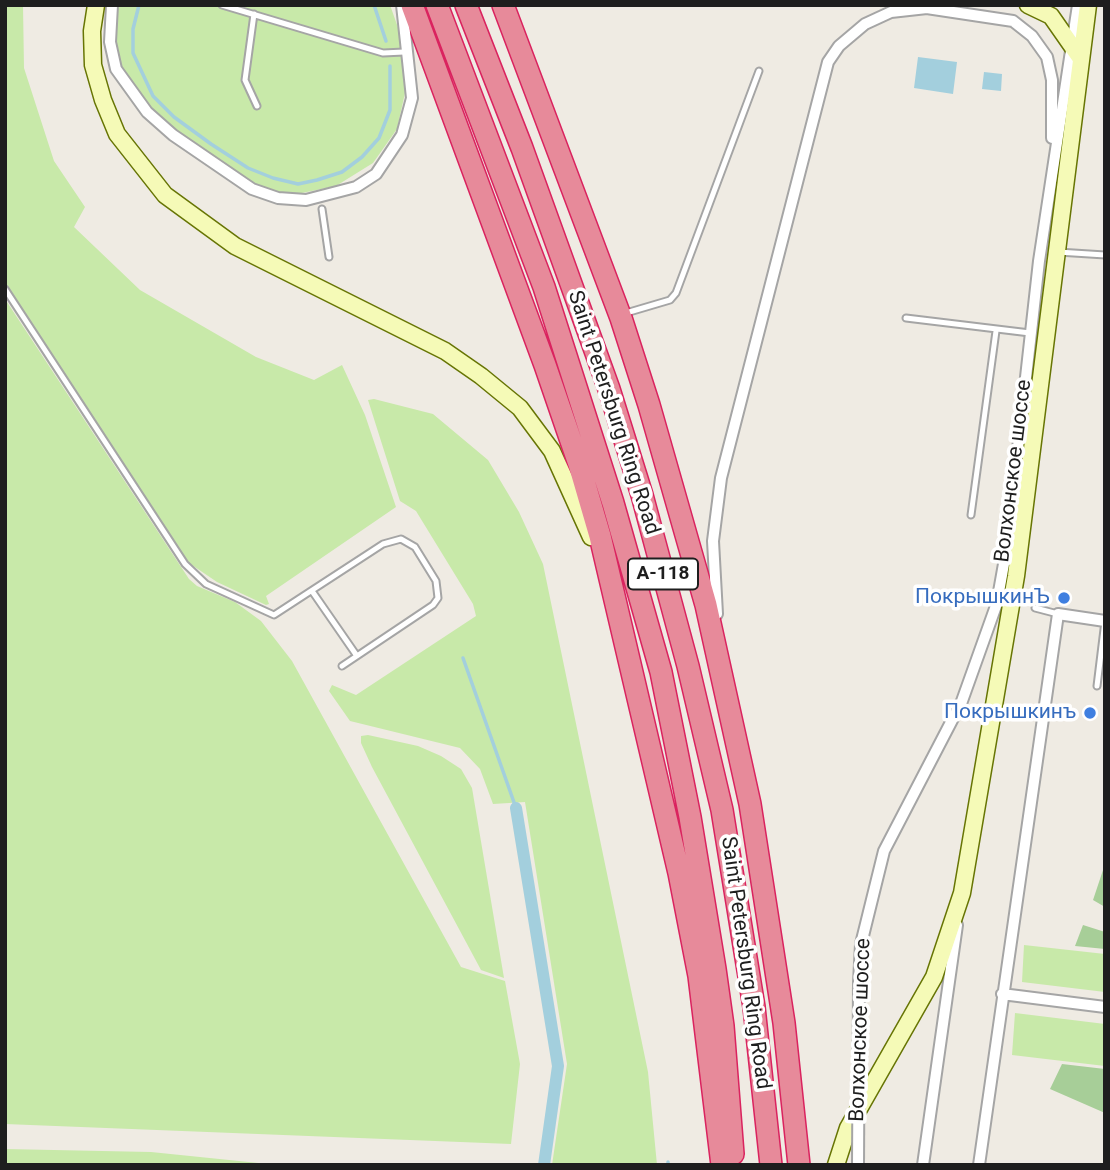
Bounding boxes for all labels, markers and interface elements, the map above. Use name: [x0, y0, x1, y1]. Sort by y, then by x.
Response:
street label: Saint Petersburg Ring Road: [562, 288, 664, 538]
street label: Волхонское шоссе: [990, 378, 1038, 564]
road number: А-118: [628, 558, 698, 590]
place label: ПокрышкинЪ: [915, 585, 1050, 611]
marker: ПокрышкинЪ: [1056, 590, 1072, 606]
place label: Покрышкинъ: [944, 700, 1076, 726]
marker: Покрышкинъ: [1082, 705, 1098, 721]
street label: Saint Petersburg Ring Road: [715, 835, 775, 1091]
street label: Волхонское шоссе: [845, 938, 877, 1122]

